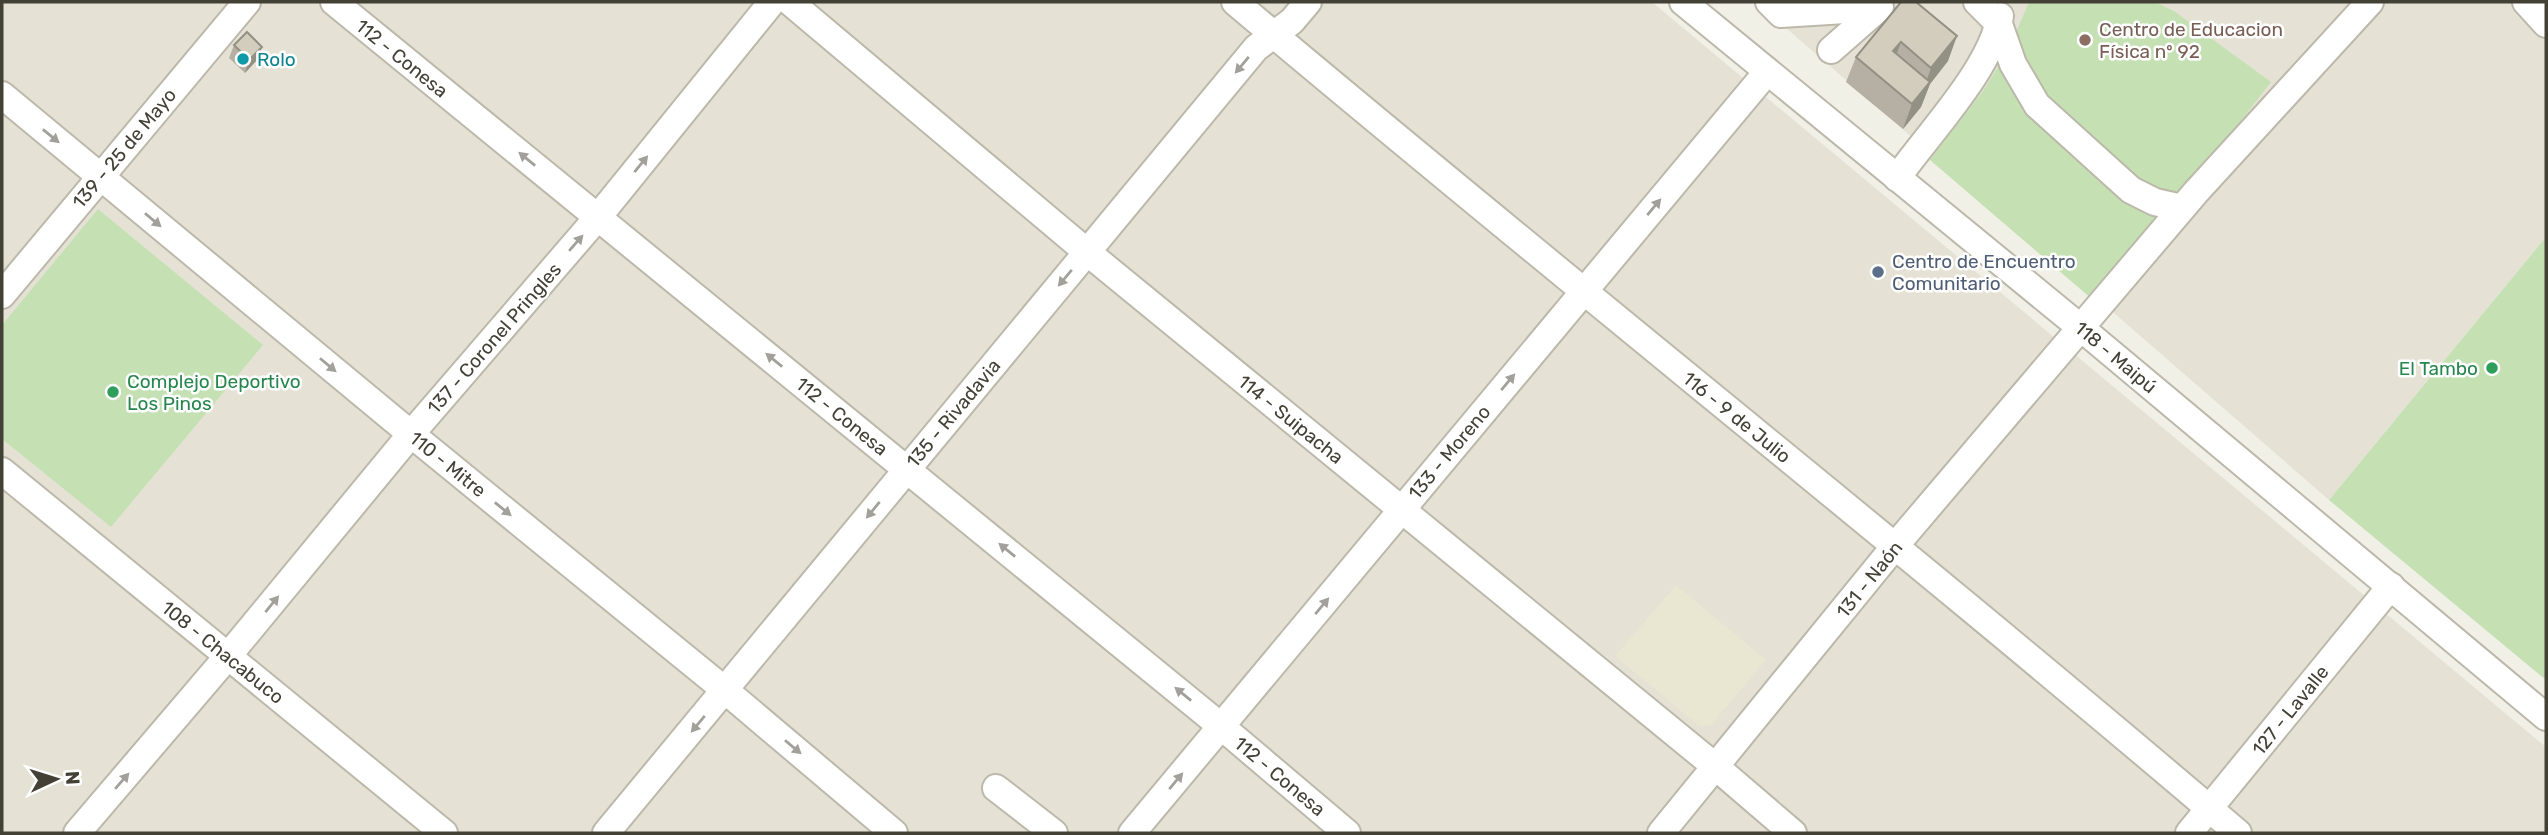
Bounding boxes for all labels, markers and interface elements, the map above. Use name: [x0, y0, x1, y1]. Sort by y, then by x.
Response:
street label: 112 - Conesa: [351, 14, 452, 103]
place label: Centro de Educacion Física nº 92: [2099, 18, 2283, 63]
marker: Centro de Educacion Física nº 92: [2077, 32, 2093, 48]
place label: Rolo: [257, 48, 296, 71]
marker: Rolo: [235, 51, 251, 67]
one-way arrow: [1234, 56, 1249, 74]
street label: 139 - 25 de Mayo: [68, 84, 181, 213]
one-way arrow: [41, 128, 59, 143]
one-way arrow: [518, 151, 536, 166]
one-way arrow: [633, 156, 648, 173]
one-way arrow: [1646, 199, 1661, 216]
one-way arrow: [143, 212, 161, 227]
one-way arrow: [568, 234, 583, 251]
place label: Centro de Encuentro Comunitario: [1892, 250, 2076, 295]
street label: 137 - Coronel Pringles: [423, 258, 566, 419]
marker: Centro de Encuentro Comunitario: [1870, 264, 1886, 280]
one-way arrow: [1058, 270, 1073, 287]
street label: 118 - Maipú: [2070, 316, 2161, 398]
one-way arrow: [765, 353, 782, 368]
street label: 135 - Rivadavia: [901, 355, 1005, 472]
one-way arrow: [319, 357, 336, 372]
place label: El Tambo: [2399, 357, 2478, 380]
marker: El Tambo: [2484, 360, 2500, 376]
street label: 116 - 9 de Julio: [1678, 367, 1795, 468]
place label: Complejo Deportivo Los Pinos: [127, 370, 301, 415]
street label: 114 - Suipacha: [1233, 370, 1348, 469]
street label: 112 - Conesa: [791, 372, 892, 461]
one-way arrow: [1500, 374, 1515, 391]
marker: Complejo Deportivo Los Pinos: [105, 384, 121, 400]
street label: 133 - Moreno: [1403, 401, 1495, 504]
street label: 110 - Mitre: [405, 427, 491, 502]
one-way arrow: [865, 501, 881, 519]
one-way arrow: [494, 502, 512, 517]
street label: 131 - Naón: [1832, 536, 1907, 622]
one-way arrow: [998, 543, 1016, 558]
one-way arrow: [264, 595, 279, 613]
street label: 108 - Chacabuco: [157, 596, 288, 709]
one-way arrow: [1314, 598, 1329, 615]
street label: 127 - Lavalle: [2247, 661, 2334, 760]
one-way arrow: [1174, 687, 1192, 702]
one-way arrow: [691, 715, 706, 732]
street label: 112 - Conesa: [1229, 732, 1330, 821]
one-way arrow: [784, 739, 801, 754]
north arrow: [21, 744, 91, 814]
text: N: [61, 770, 84, 785]
one-way arrow: [1168, 772, 1184, 790]
one-way arrow: [114, 773, 129, 790]

